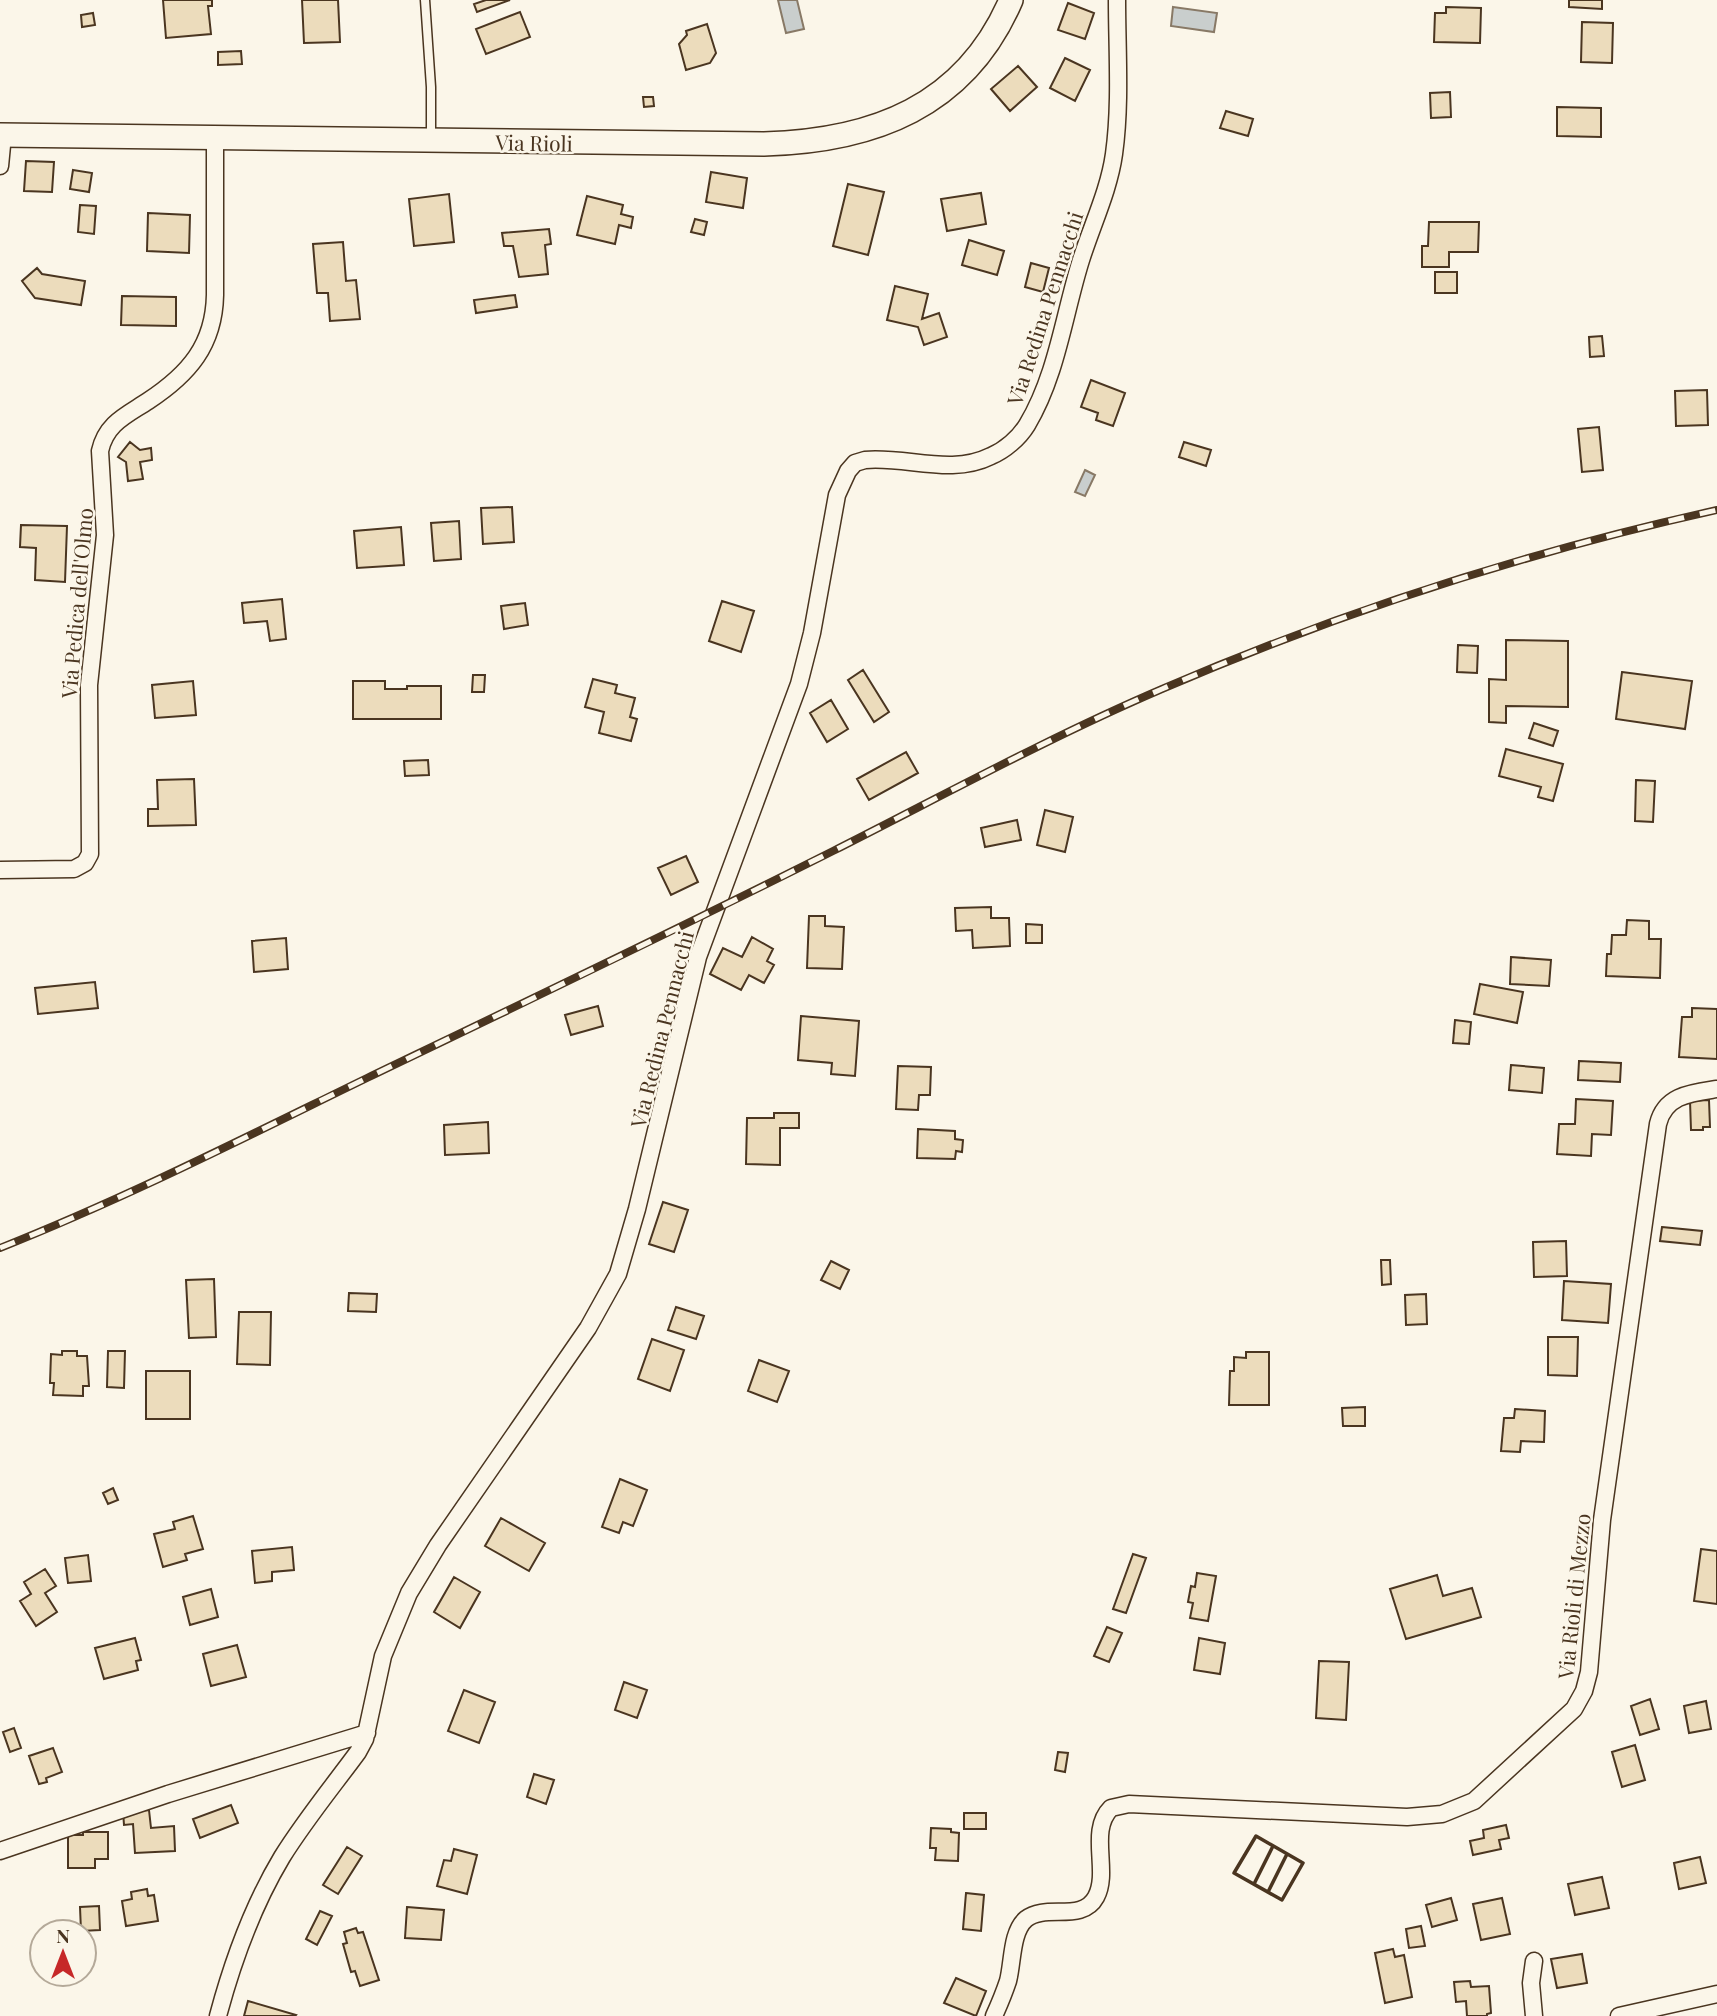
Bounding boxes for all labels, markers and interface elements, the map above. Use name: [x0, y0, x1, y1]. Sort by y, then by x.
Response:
street label: Via Rioli: [494, 127, 573, 157]
street label: Via Redina Pennacchi: [999, 208, 1089, 409]
street label: Via Pedica dell'Olmo: [54, 507, 98, 700]
street label: Via Redina Pennacchi: [623, 928, 699, 1131]
street label: Via Rioli di Mezzo: [1550, 1512, 1596, 1681]
north arrow: [28, 1918, 98, 1988]
text: N: [56, 1922, 70, 1948]

